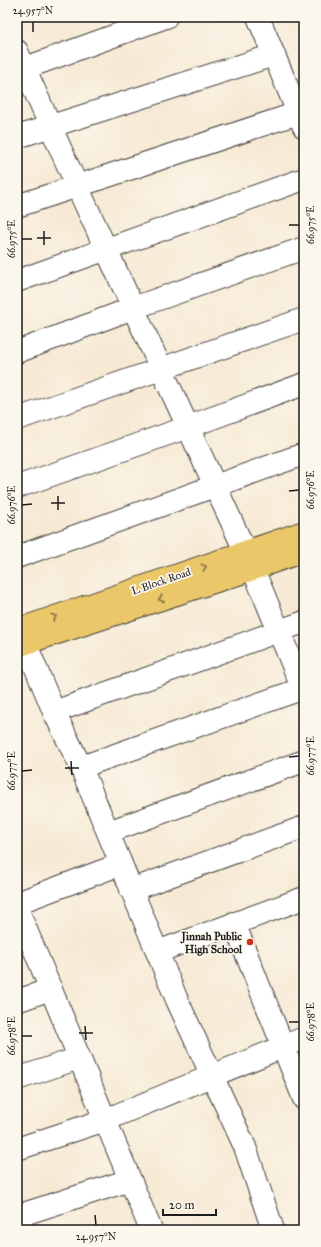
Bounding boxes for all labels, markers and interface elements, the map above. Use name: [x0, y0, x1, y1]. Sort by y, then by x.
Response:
text: 24.957°N: [13, 5, 54, 17]
text: 66.975°E: [305, 206, 317, 244]
text: 66.975°E: [6, 220, 18, 258]
text: 66.976°E: [305, 471, 317, 509]
text: 66.976°E: [6, 486, 18, 524]
one-way arrow: [200, 563, 207, 572]
street label: L Block Road: [130, 565, 193, 598]
one-way arrow: [157, 594, 164, 603]
one-way arrow: [50, 614, 57, 622]
text: 66.977°E: [305, 736, 317, 776]
text: 66.977°E: [6, 751, 18, 791]
place label: Jinnah Public High School: [179, 930, 243, 956]
marker: Jinnah Public High School: [245, 937, 255, 947]
text: 66.978°E: [305, 1002, 317, 1042]
text: 66.978°E: [6, 1016, 18, 1056]
scale bar: [163, 1191, 216, 1217]
text: 20 m: [169, 1198, 195, 1212]
text: 24.957°N: [76, 1231, 117, 1243]

